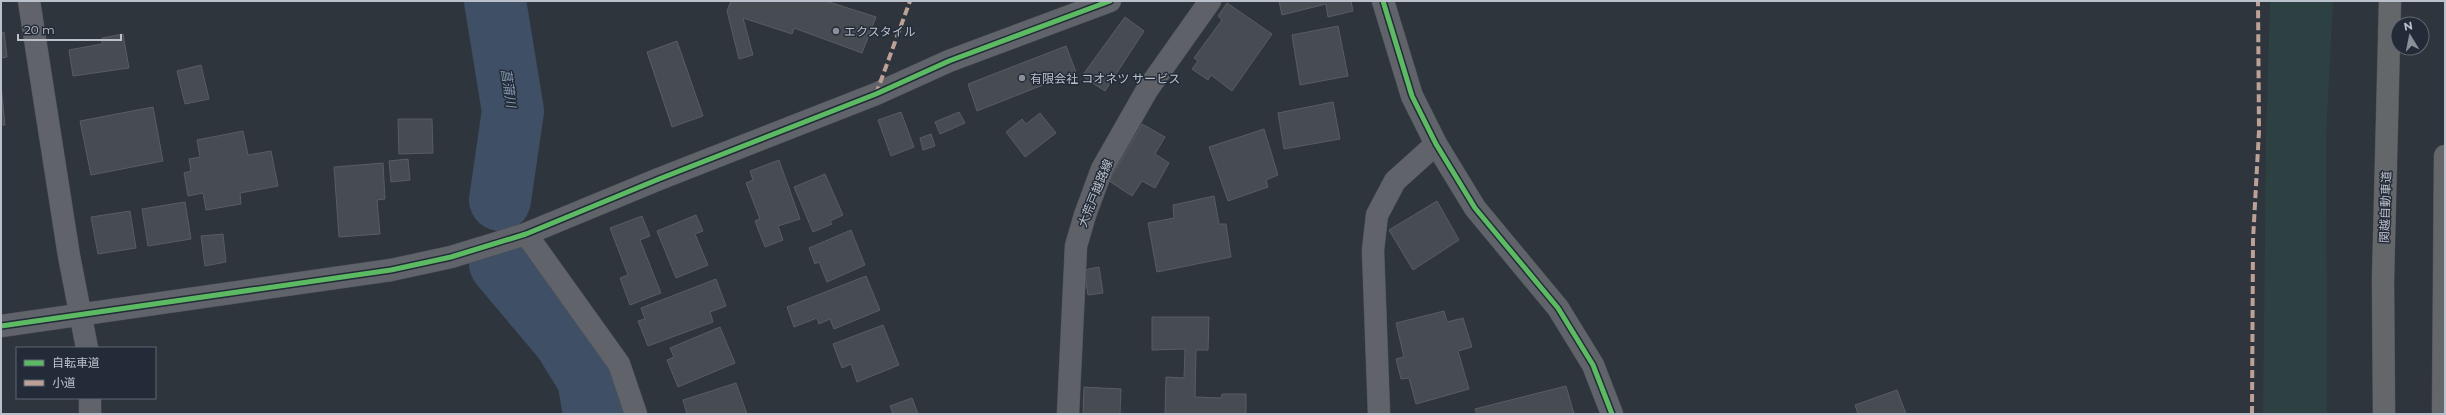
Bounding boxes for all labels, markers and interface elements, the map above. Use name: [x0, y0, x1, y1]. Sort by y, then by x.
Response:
scale bar: [18, 16, 121, 42]
north arrow: [2390, 16, 2430, 56]
text: N: [2403, 18, 2414, 34]
text: 20 m: [24, 22, 55, 37]
place label: エクスタイル: [844, 24, 916, 39]
marker: エクスタイル: [831, 26, 841, 36]
water label: 菖蒲川: [498, 68, 520, 110]
place label: 有限会社 コオネツ サービス: [1030, 71, 1180, 86]
marker: 有限会社 コオネツ サービス: [1017, 73, 1027, 83]
street label: 大荒戸越路線: [1075, 157, 1115, 229]
street label: 関越自動車道: [2376, 171, 2394, 243]
legend: [16, 347, 156, 399]
text: 自転車道: [52, 355, 100, 370]
text: 小道: [52, 375, 76, 390]

